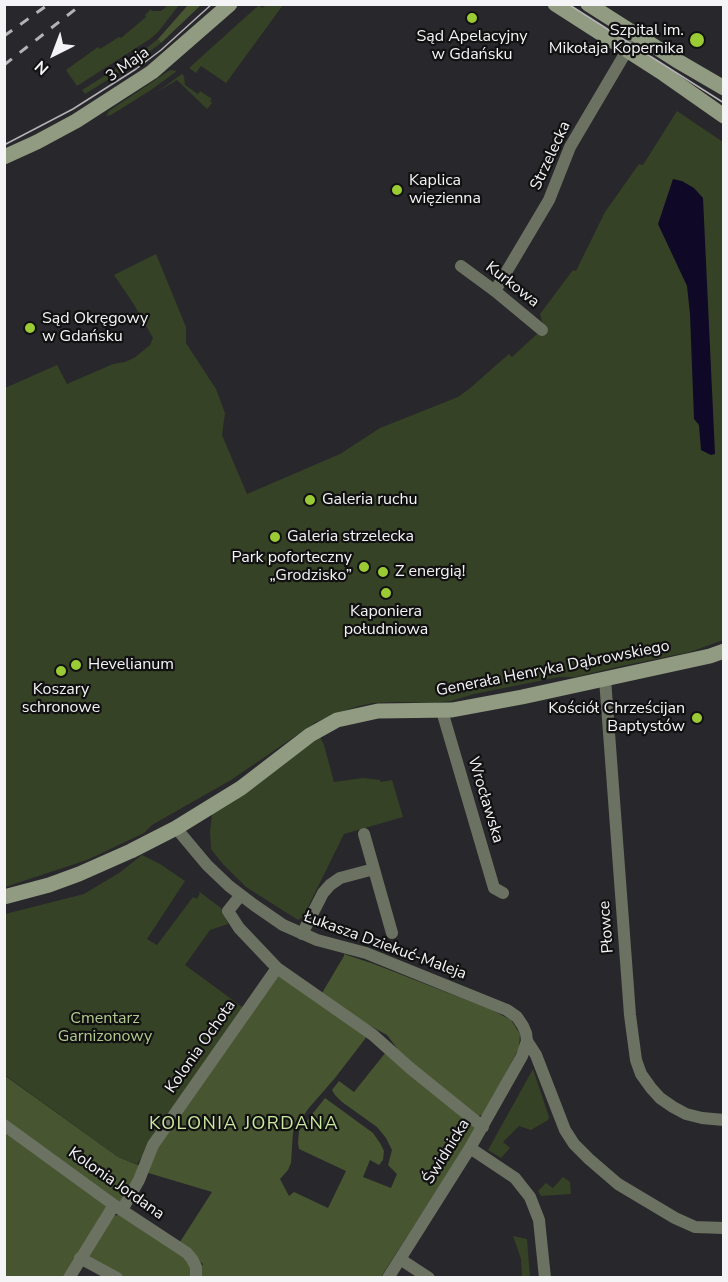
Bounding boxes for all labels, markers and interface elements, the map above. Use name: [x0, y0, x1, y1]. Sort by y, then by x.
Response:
marker: Sąd Apelacyjny w Gdańsku: [465, 11, 479, 25]
place label: Szpital im. Mikołaja Kopernika: [549, 21, 684, 59]
north arrow: [24, 24, 84, 84]
place label: Sąd Apelacyjny w Gdańsku: [416, 27, 528, 65]
marker: Szpital im. Mikołaja Kopernika: [688, 31, 706, 49]
street label: 3 Maja: [103, 43, 153, 87]
text: N: [30, 55, 54, 80]
street label: Strzelecka: [527, 118, 575, 194]
place label: Kaplica więzienna: [409, 171, 481, 209]
marker: Kaplica więzienna: [390, 183, 404, 197]
street label: Kurkowa: [481, 258, 543, 312]
place label: Sąd Okręgowy w Gdańsku: [42, 309, 148, 347]
marker: Sąd Okręgowy w Gdańsku: [23, 321, 37, 335]
place label: Galeria ruchu: [322, 490, 417, 510]
marker: Galeria ruchu: [303, 493, 317, 507]
place label: Galeria strzelecka: [287, 527, 414, 547]
marker: Galeria strzelecka: [268, 530, 282, 544]
place label: Park poforteczny „Grodzisko”: [232, 548, 352, 586]
marker: Park poforteczny „Grodzisko”: [357, 560, 371, 574]
place label: Z energią!: [395, 562, 465, 582]
marker: Z energią!: [376, 565, 390, 579]
marker: Kaponiera południowa: [379, 586, 393, 600]
place label: Kaponiera południowa: [344, 602, 428, 640]
street label: Generała Henryka Dąbrowskiego: [435, 637, 671, 701]
place label: Hevelianum: [88, 655, 174, 675]
marker: Hevelianum: [69, 658, 83, 672]
marker: Koszary schronowe: [54, 664, 68, 678]
place label: Koszary schronowe: [22, 680, 100, 718]
place label: Kościół Chrześcijan Baptystów: [548, 699, 685, 737]
marker: Kościół Chrześcijan Baptystów: [690, 711, 704, 725]
street label: Wrocławska: [463, 755, 507, 845]
street label: Płowce: [596, 900, 618, 954]
street label: Łukasza Dziekuć-Maleja: [301, 908, 469, 984]
street label: Kolonia Ochota: [162, 997, 240, 1097]
park label: Cmentarz Garnizonowy: [58, 1009, 152, 1047]
district label: KOLONIA JORDANA: [149, 1114, 339, 1136]
street label: Świdnicka: [420, 1116, 474, 1188]
street label: Kolonia Jordana: [64, 1144, 168, 1224]

